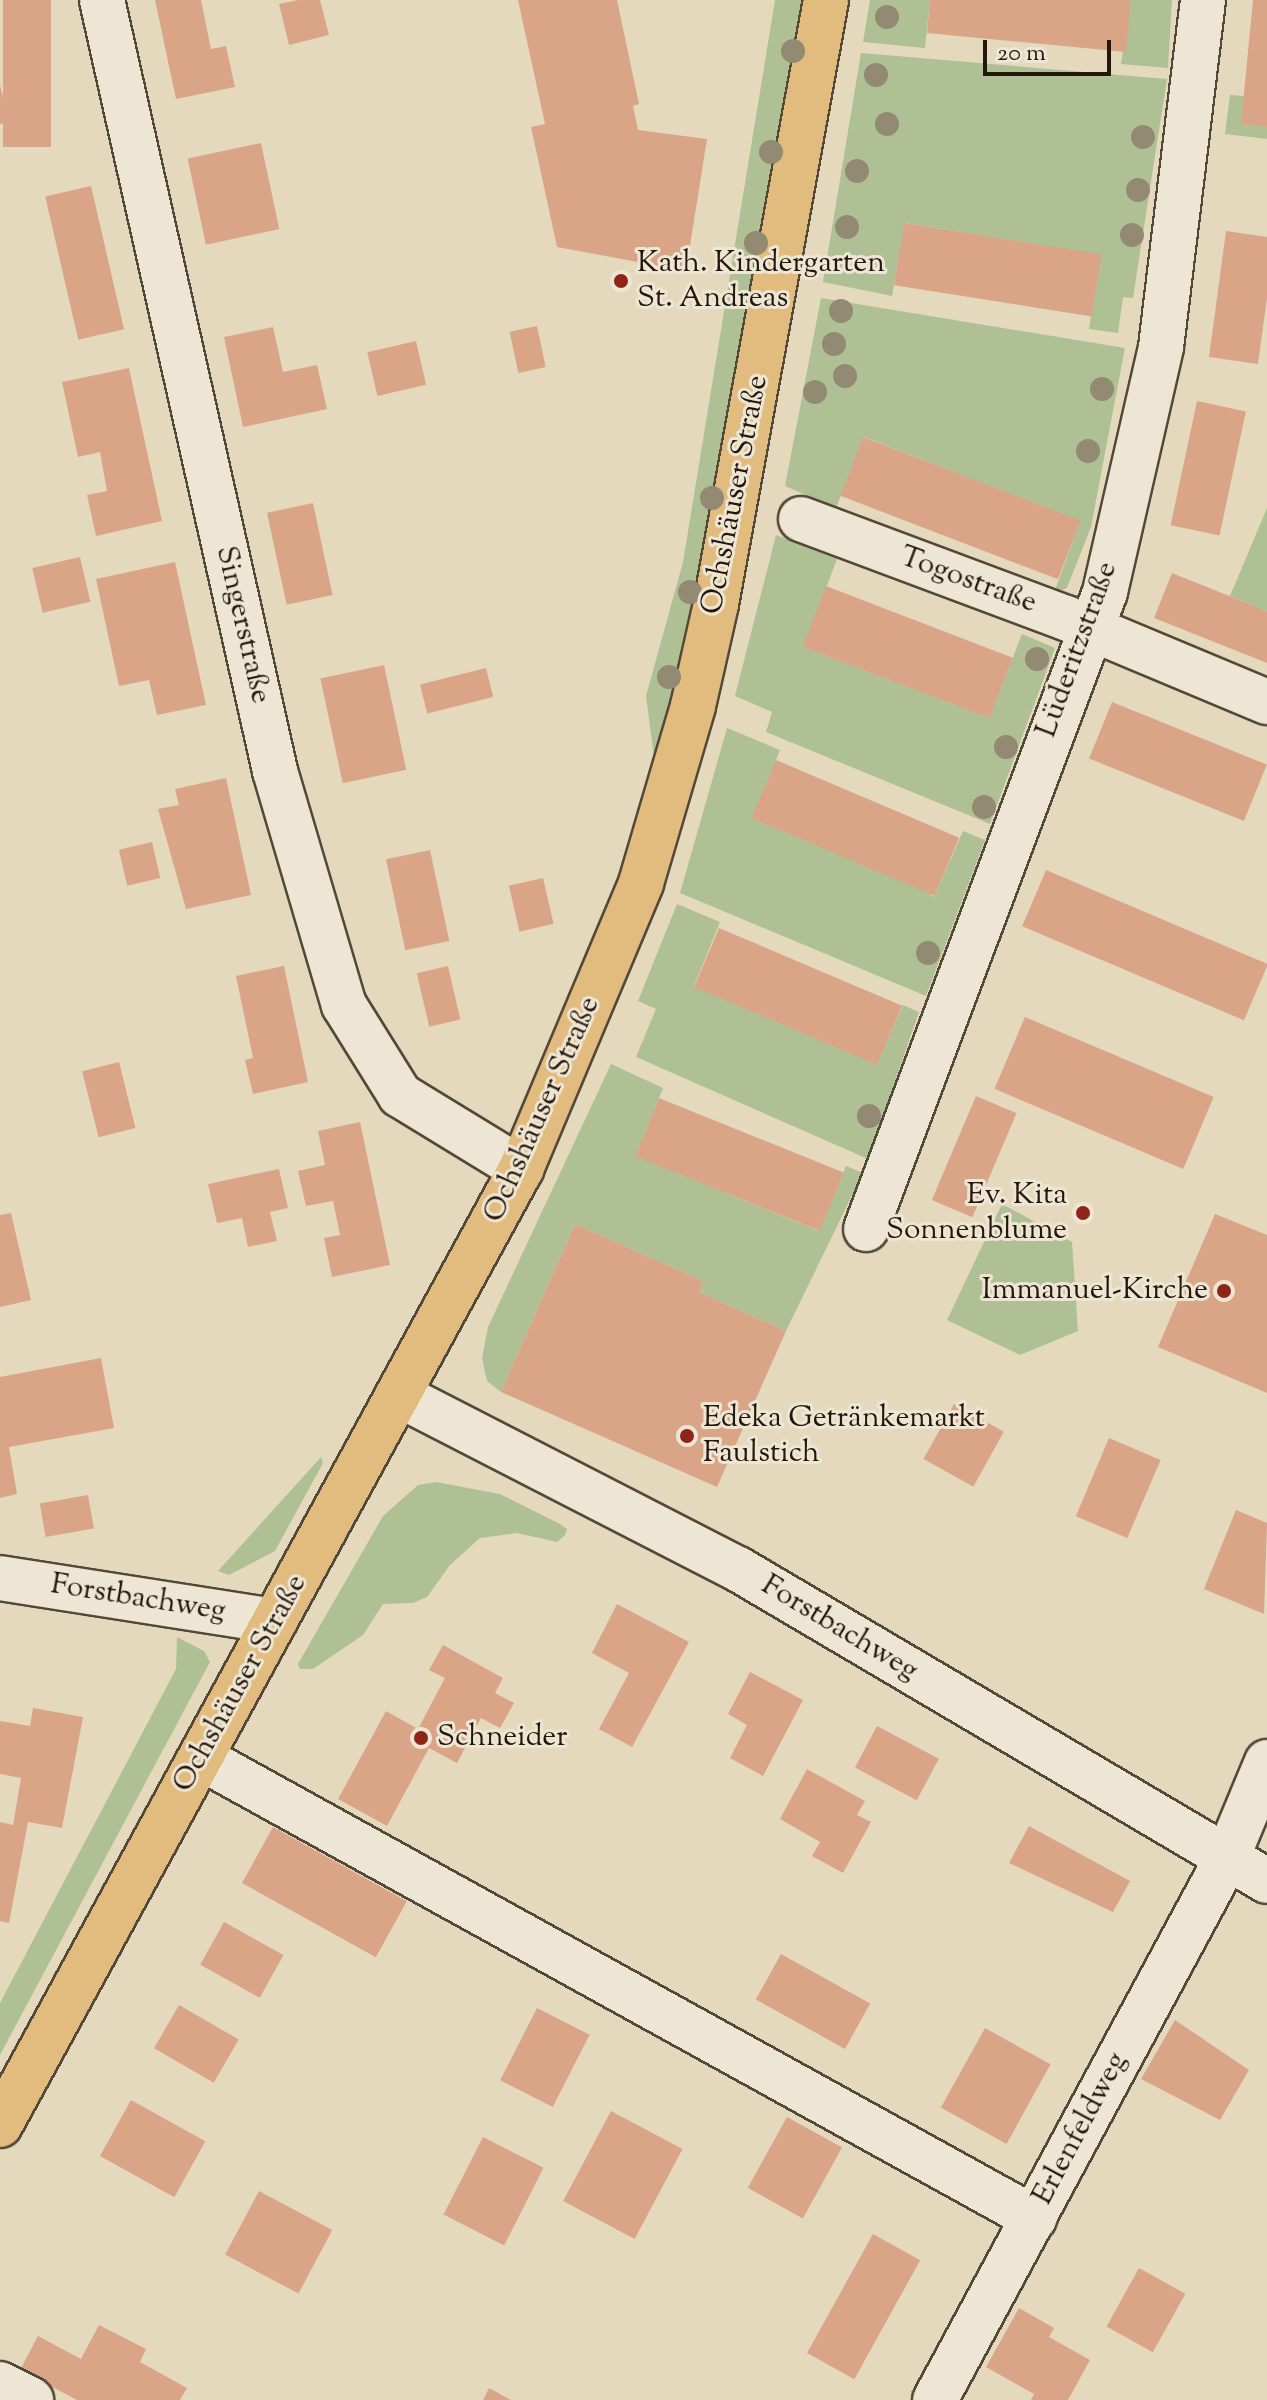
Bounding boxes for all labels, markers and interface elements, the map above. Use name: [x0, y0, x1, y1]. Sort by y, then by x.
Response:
scale bar: [987, 24, 1115, 74]
text: 20 m: [997, 37, 1046, 71]
place label: Kath. Kindergarten St. Andreas: [637, 246, 885, 316]
marker: Kath. Kindergarten St. Andreas: [612, 272, 630, 290]
street label: Ochshäuser Straße: [695, 372, 777, 618]
street label: Togostraße: [895, 540, 1041, 622]
street label: Singerstraße: [206, 543, 278, 707]
street label: Lüderitzstraße: [1030, 557, 1126, 743]
street label: Ochshäuser Straße: [477, 992, 609, 1228]
place label: Ev. Kita Sonnenblume: [886, 1178, 1067, 1248]
marker: Ev. Kita Sonnenblume: [1074, 1204, 1092, 1222]
place label: Immanuel-Kirche: [982, 1273, 1208, 1309]
marker: Immanuel-Kirche: [1215, 1282, 1233, 1300]
place label: Edeka Getränkemarkt Faulstich: [703, 1401, 985, 1472]
marker: Edeka Getränkemarkt Faulstich: [678, 1427, 696, 1445]
street label: Forstbachweg: [48, 1567, 228, 1631]
street label: Forstbachweg: [754, 1568, 924, 1690]
street label: Ochshäuser Straße: [166, 1569, 316, 1799]
place label: Schneider: [437, 1720, 568, 1756]
marker: Schneider: [412, 1729, 430, 1747]
street label: Erlenfeldweg: [1026, 2047, 1136, 2211]

